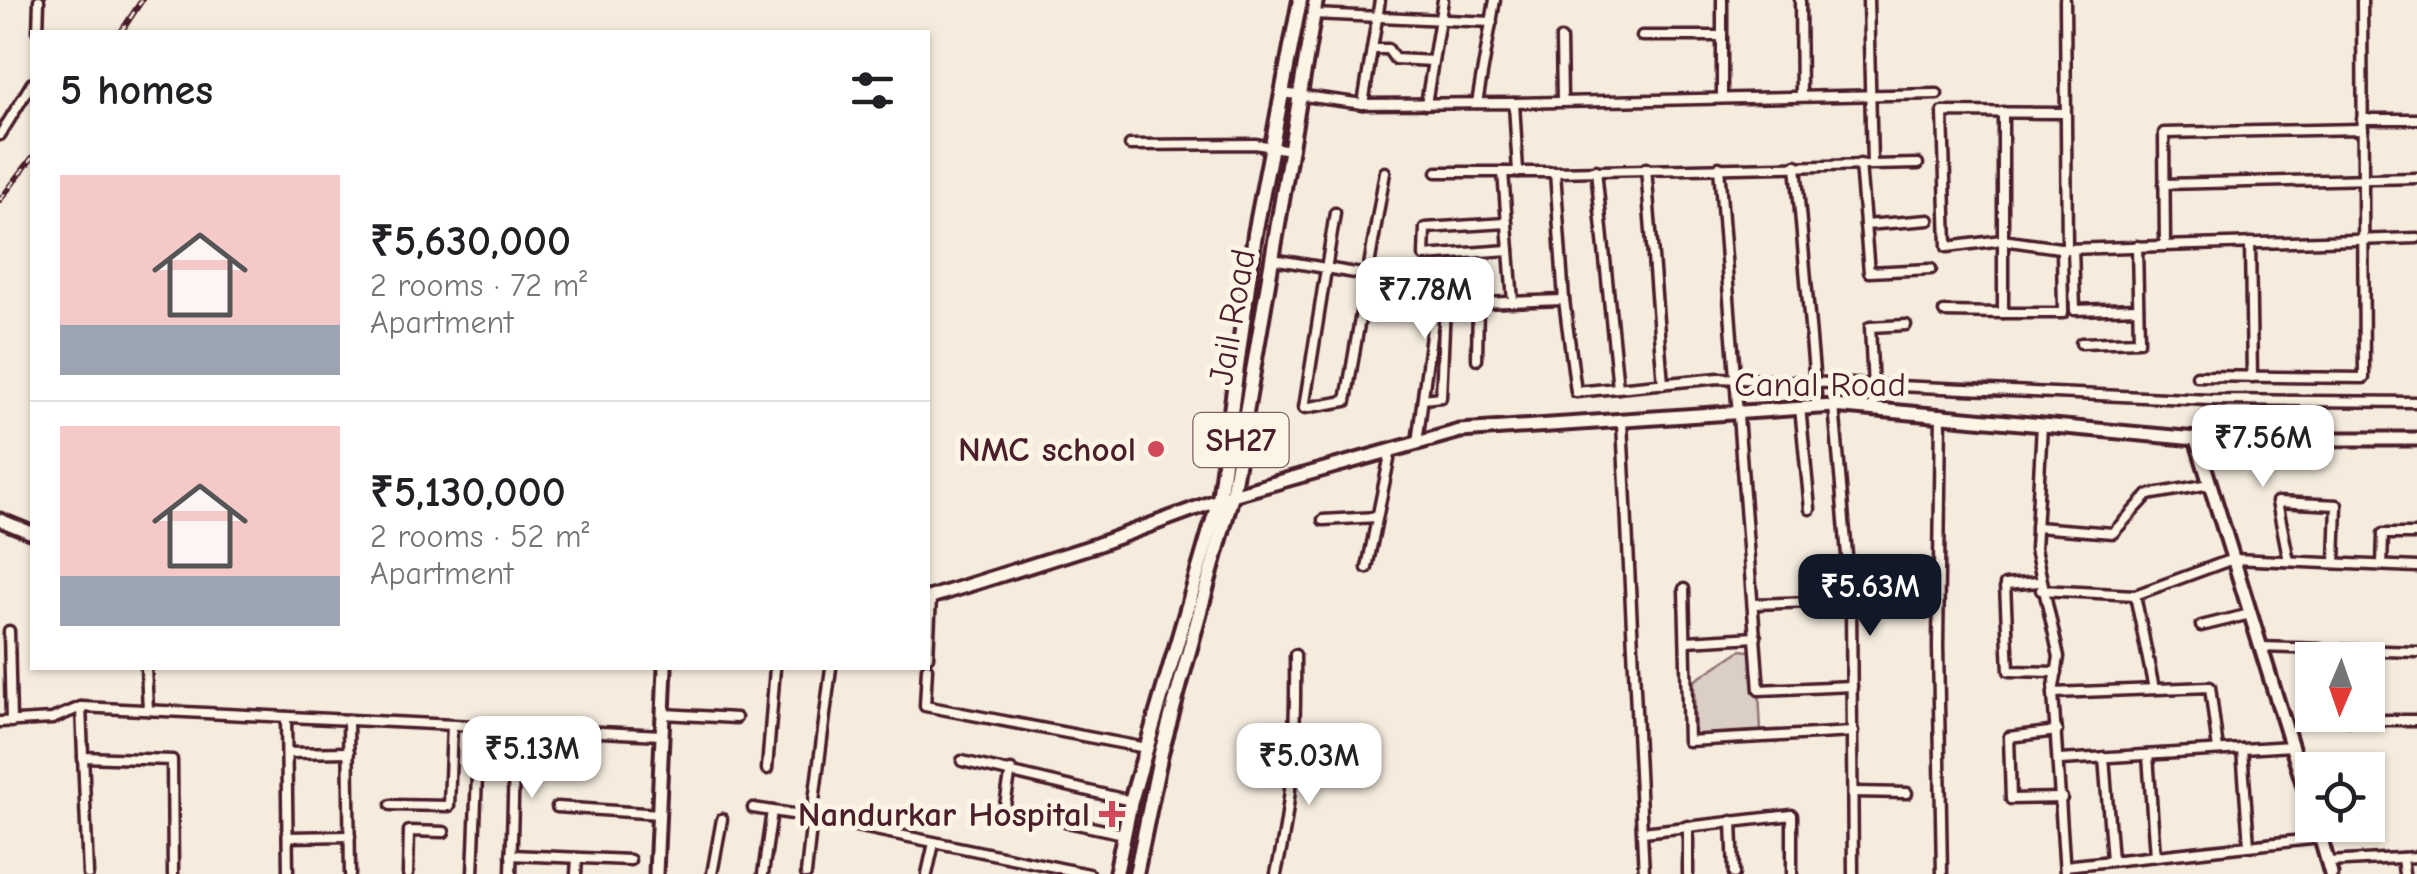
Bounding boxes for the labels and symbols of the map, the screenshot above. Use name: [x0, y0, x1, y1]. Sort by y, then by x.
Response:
street label: Jail Road: [1200, 246, 1264, 388]
pin: ₹7.78M: [1344, 257, 1506, 342]
street label: Canal Road: [1734, 364, 1906, 405]
pin: ₹7.56M: [2182, 405, 2344, 490]
road number: SH27: [1194, 413, 1288, 467]
place label: NMC school: [958, 429, 1136, 470]
marker: NMC school: [1145, 438, 1167, 460]
pin: ₹5.63M: [1789, 554, 1951, 639]
north arrow: [2295, 642, 2385, 732]
pin: ₹5.13M: [451, 716, 613, 801]
pin: ₹5.03M: [1228, 723, 1390, 808]
place label: Nandurkar Hospital: [798, 794, 1090, 835]
marker: Nandurkar Hospital: [1099, 801, 1125, 827]

